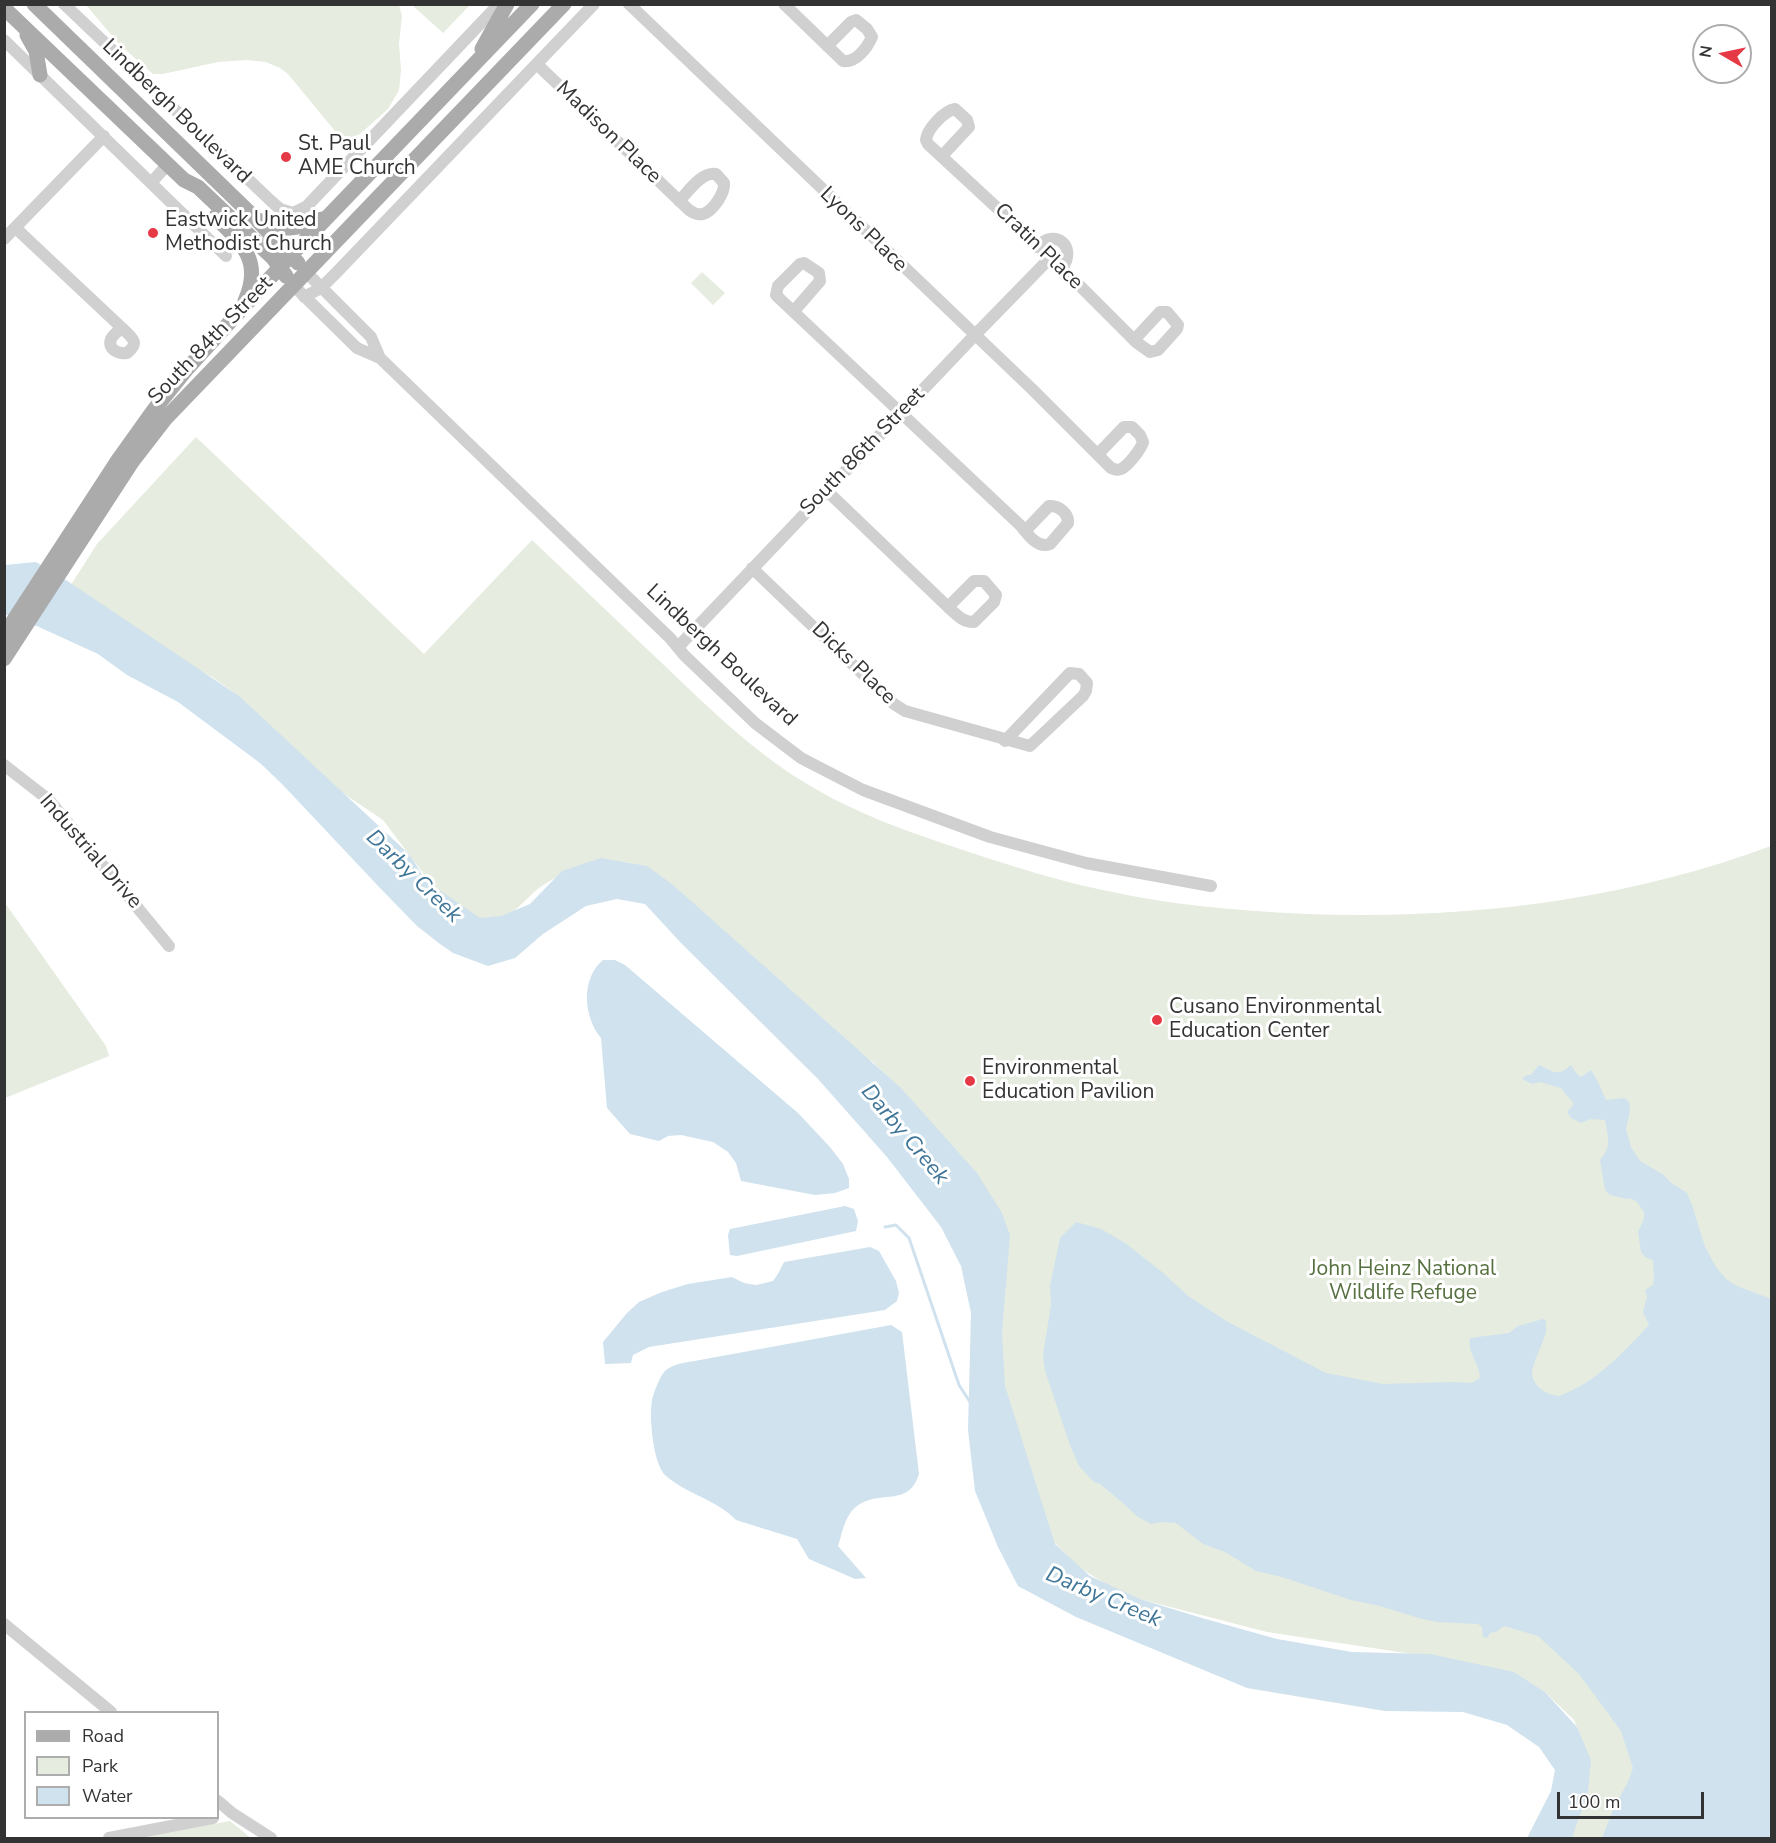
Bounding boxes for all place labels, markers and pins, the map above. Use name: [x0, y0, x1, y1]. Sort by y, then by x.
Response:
place label: St. Paul AME Church: [298, 132, 416, 182]
marker: St. Paul AME Church: [279, 150, 293, 164]
place label: Eastwick United Methodist Church: [165, 208, 332, 258]
marker: Eastwick United Methodist Church: [146, 226, 160, 240]
place label: Cusano Environmental Education Center: [1169, 995, 1381, 1045]
marker: Cusano Environmental Education Center: [1150, 1013, 1164, 1027]
place label: Environmental Education Pavilion: [982, 1056, 1154, 1106]
marker: Environmental Education Pavilion: [963, 1074, 977, 1088]

